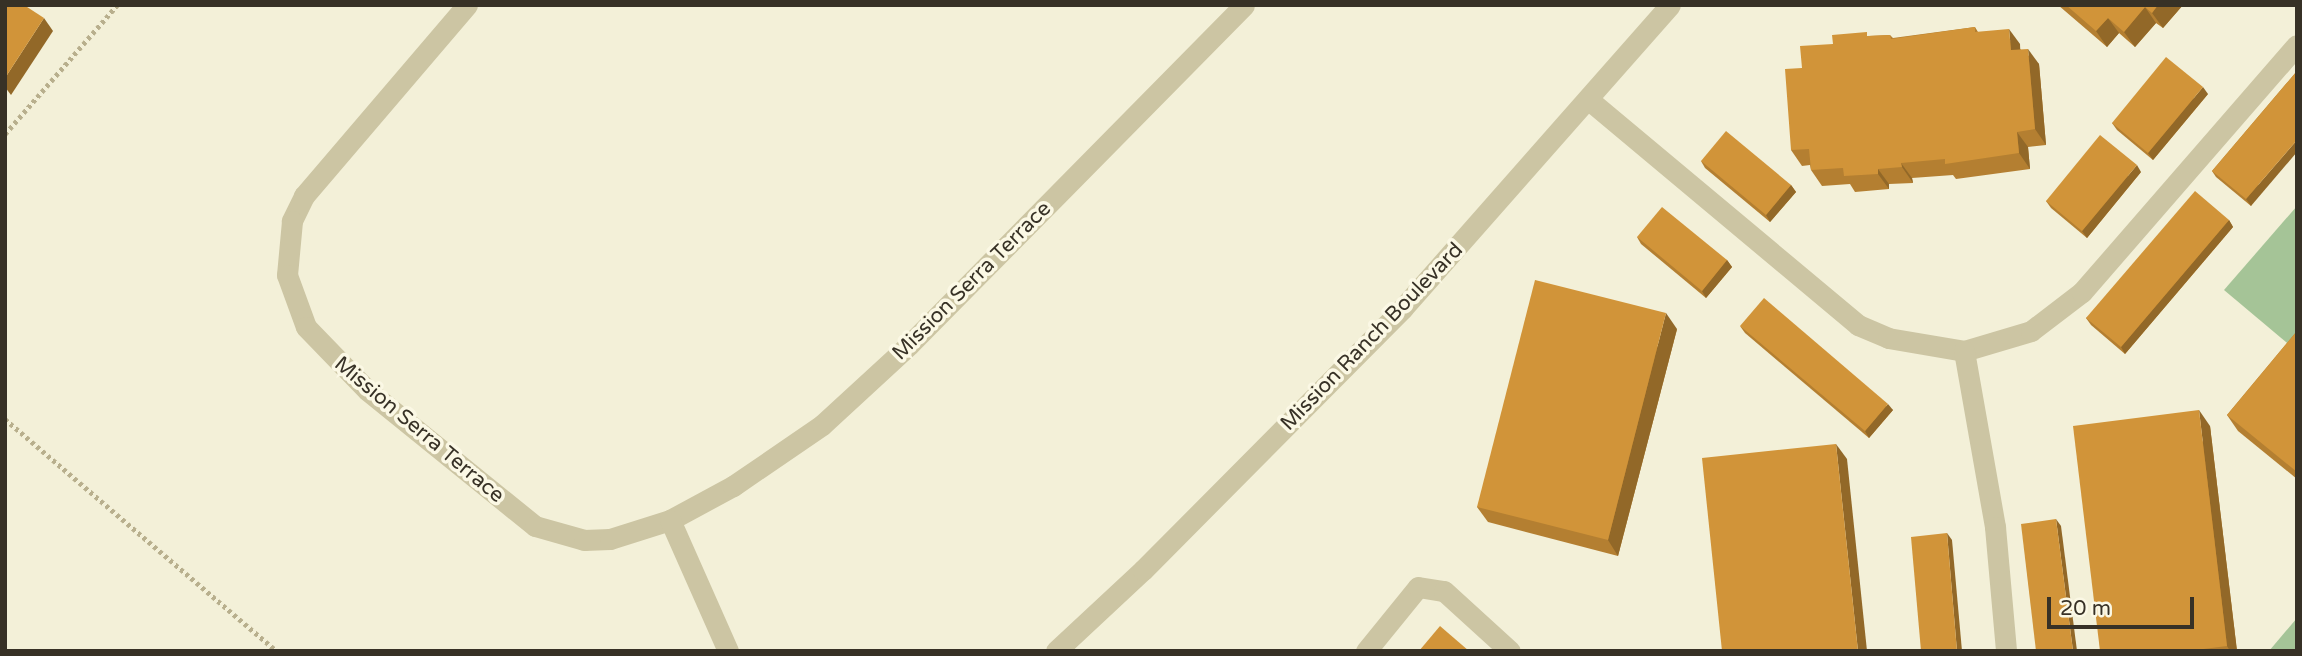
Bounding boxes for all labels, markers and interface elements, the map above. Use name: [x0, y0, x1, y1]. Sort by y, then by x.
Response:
street label: Mission Serra Terrace: [887, 196, 1057, 366]
street label: Mission Ranch Boulevard: [1276, 238, 1468, 436]
street label: Mission Serra Terrace: [329, 352, 509, 508]
scale bar: [2050, 582, 2197, 626]
text: 20 m: [2060, 596, 2111, 621]

